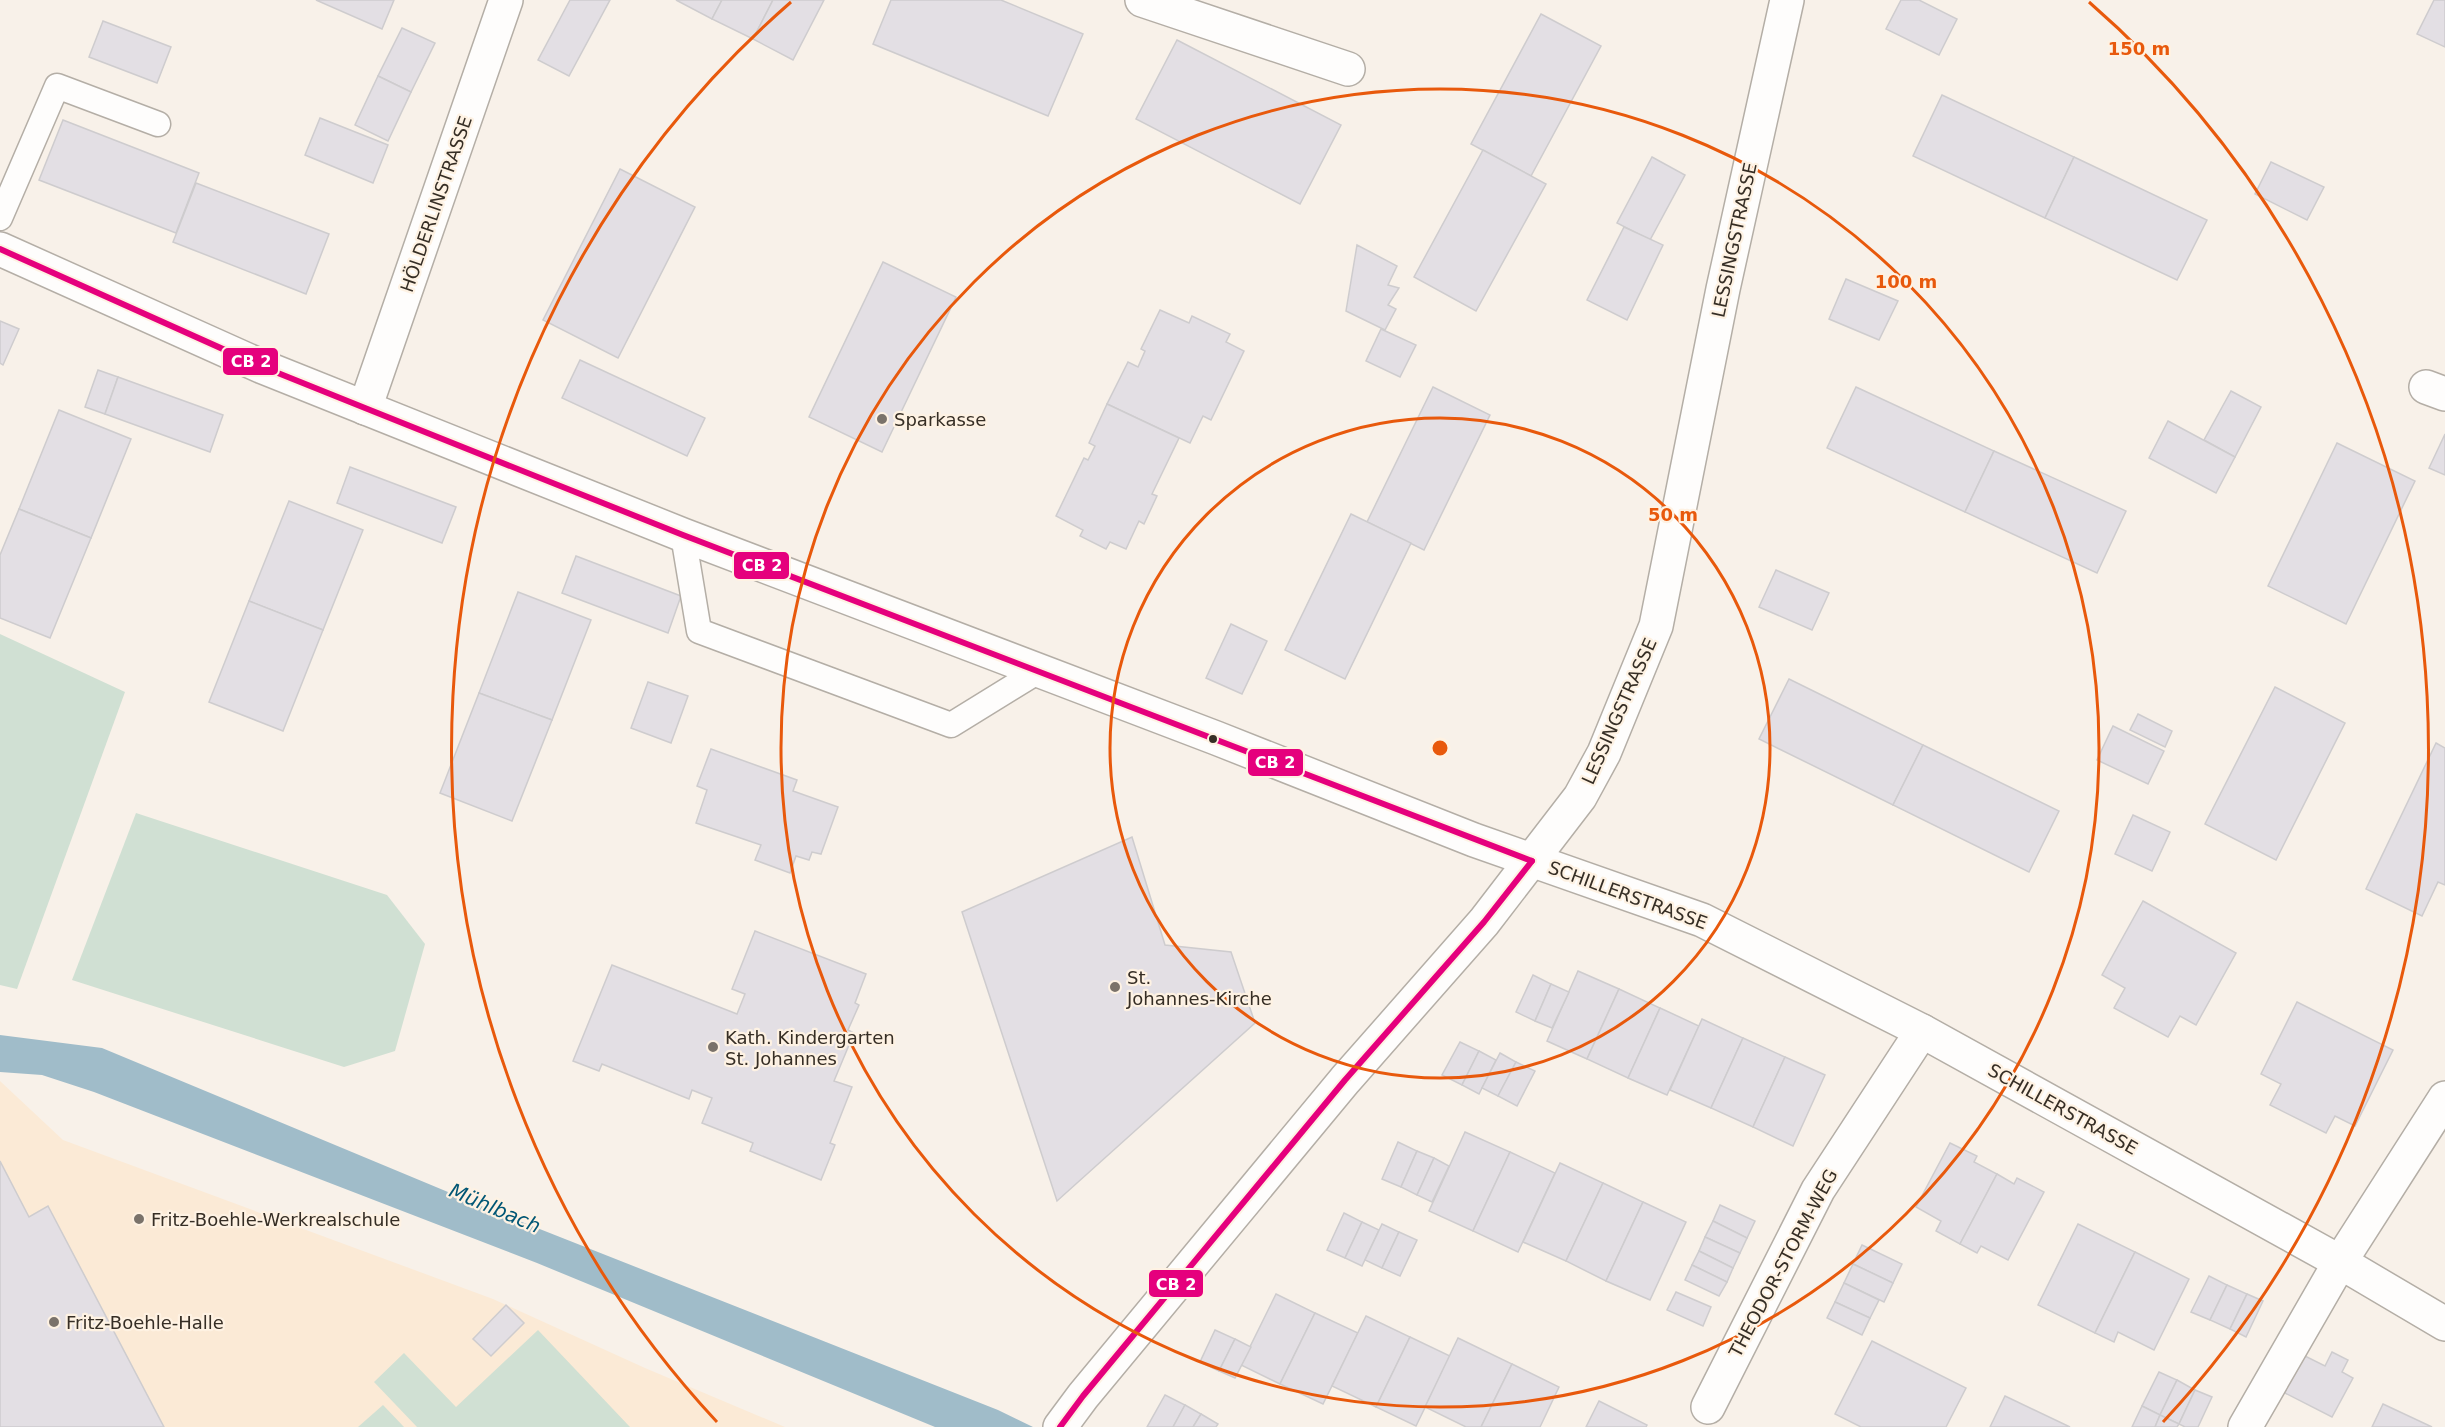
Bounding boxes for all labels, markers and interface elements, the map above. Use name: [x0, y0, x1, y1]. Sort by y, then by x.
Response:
text: 150 m: [2108, 38, 2170, 59]
street label: HÖLDERLINSTRASSE: [396, 113, 476, 295]
street label: LESSINGSTRASSE: [1707, 161, 1761, 319]
text: 100 m: [1875, 271, 1937, 292]
line badge: CB 2: [222, 347, 279, 376]
text: CB 2: [231, 352, 271, 371]
place label: Sparkasse: [894, 409, 986, 430]
marker: Sparkasse: [875, 412, 889, 426]
text: 50 m: [1648, 504, 1698, 525]
line badge: CB 2: [733, 551, 790, 580]
text: CB 2: [742, 556, 782, 575]
street label: LESSINGSTRASSE: [1577, 635, 1661, 787]
unlabelled marker: [1207, 733, 1219, 745]
centre of rings: [1430, 738, 1450, 758]
line badge: CB 2: [1247, 748, 1304, 777]
text: CB 2: [1255, 753, 1295, 772]
street label: SCHILLERSTRASSE: [1546, 856, 1710, 934]
place label: St. Johannes-Kirche: [1126, 967, 1272, 1009]
marker: St. Johannes-Kirche: [1108, 980, 1122, 994]
place label: Kath. Kindergarten St. Johannes: [725, 1027, 895, 1069]
marker: Kath. Kindergarten St. Johannes: [706, 1040, 720, 1054]
street label: SCHILLERSTRASSE: [1985, 1059, 2141, 1159]
street label: THEODOR-STORM-WEG: [1724, 1165, 1842, 1361]
water label: Mühlbach: [446, 1178, 544, 1238]
place label: Fritz-Boehle-Werkrealschule: [151, 1209, 400, 1230]
marker: Fritz-Boehle-Werkrealschule: [132, 1212, 146, 1226]
line badge: CB 2: [1148, 1269, 1204, 1298]
text: CB 2: [1156, 1275, 1196, 1294]
place label: Fritz-Boehle-Halle: [66, 1312, 224, 1333]
marker: Fritz-Boehle-Halle: [47, 1315, 61, 1329]

